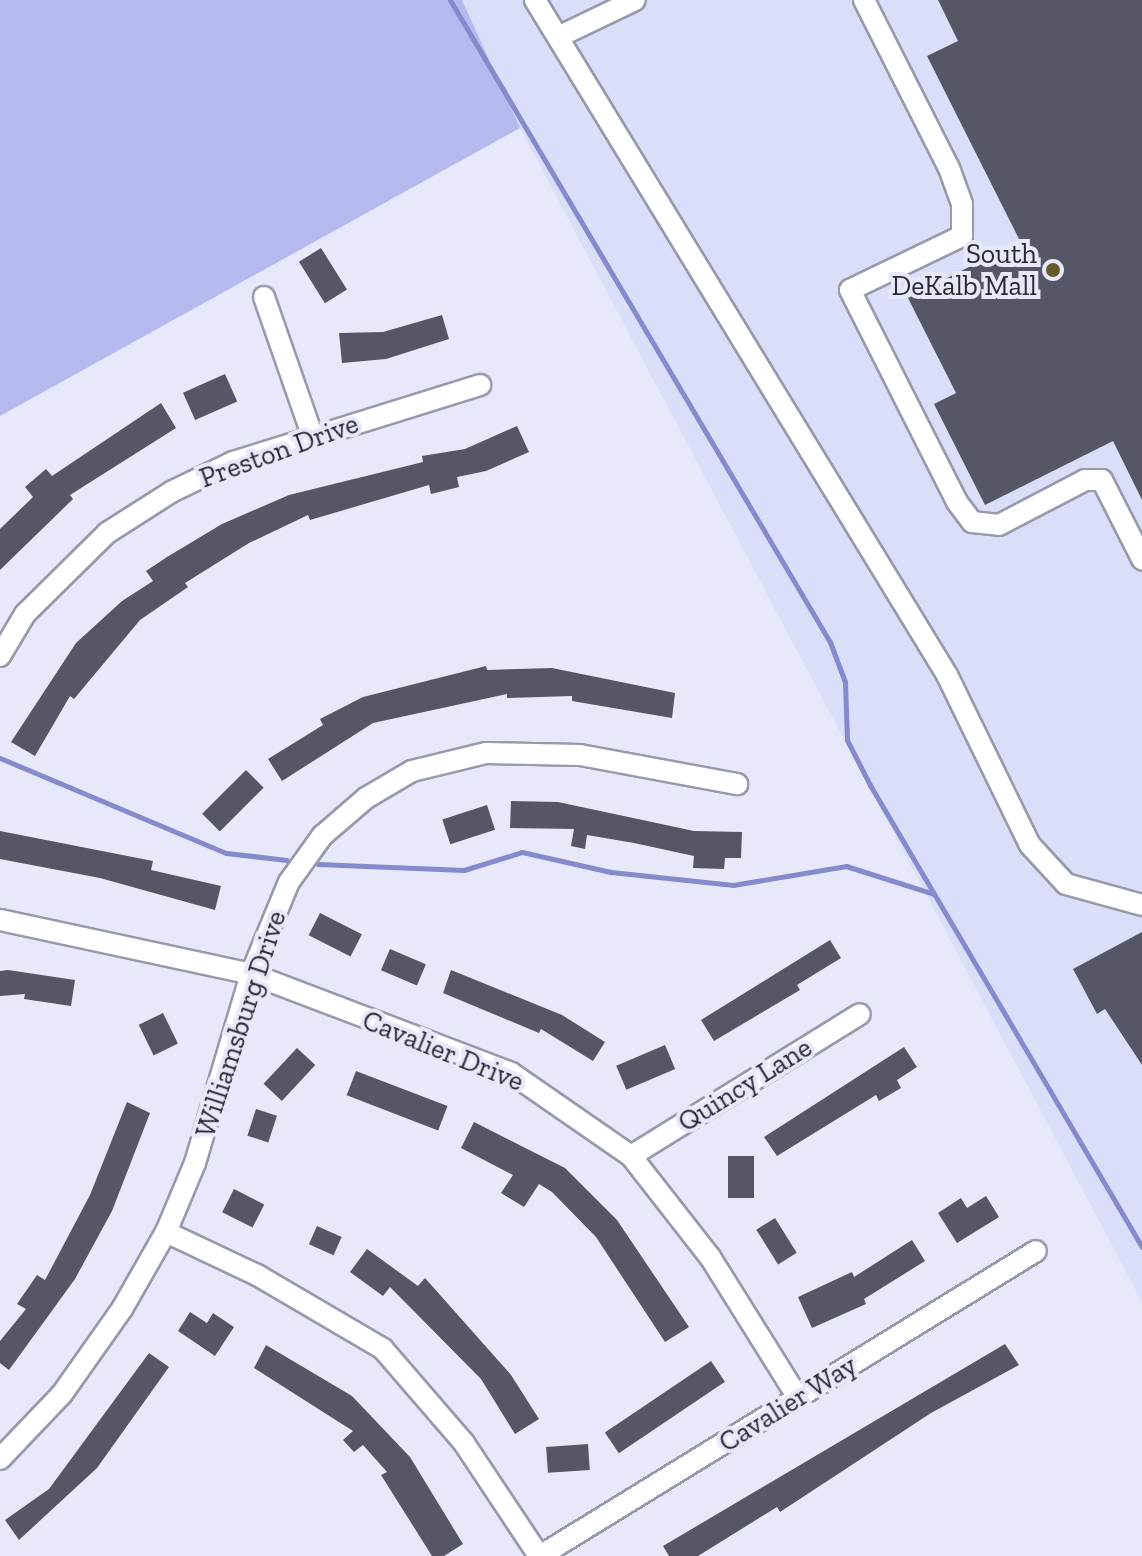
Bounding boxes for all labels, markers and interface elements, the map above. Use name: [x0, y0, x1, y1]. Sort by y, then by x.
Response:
place label: South DeKalb Mall: [891, 237, 1037, 303]
marker: South DeKalb Mall: [1044, 261, 1062, 279]
street label: Preston Drive: [195, 407, 363, 495]
street label: Williamsburg Drive: [189, 906, 293, 1142]
street label: Cavalier Drive: [357, 1003, 529, 1099]
street label: Quincy Lane: [672, 1031, 818, 1139]
street label: Cavalier Way: [712, 1348, 864, 1460]

